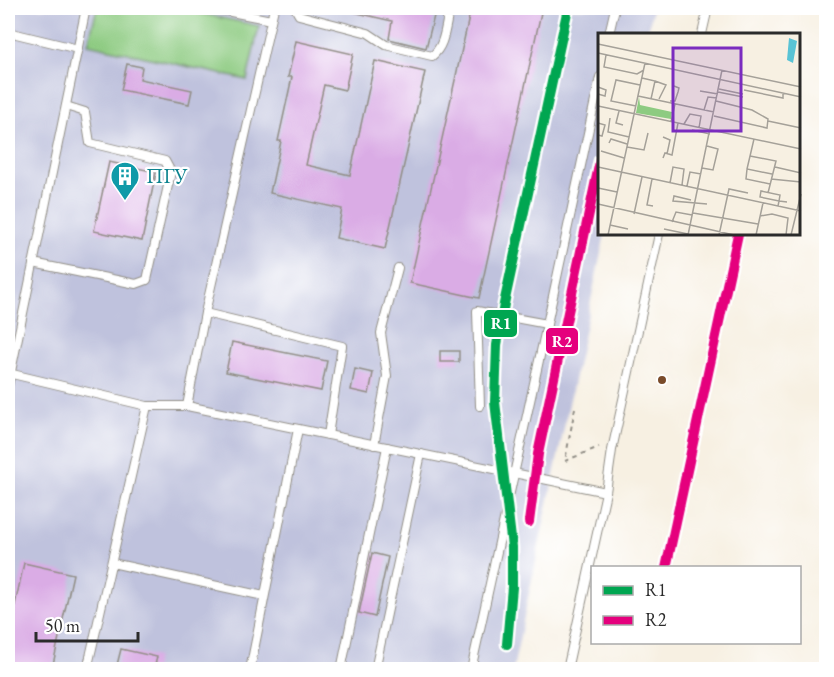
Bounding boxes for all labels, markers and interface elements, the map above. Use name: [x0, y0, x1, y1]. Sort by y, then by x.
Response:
inset map: [598, 33, 801, 236]
building icon: ПГУ: [109, 160, 141, 202]
place label: ПГУ: [146, 162, 188, 189]
line badge: R1: [483, 309, 518, 338]
text: R1: [491, 313, 511, 334]
line badge: R2: [545, 327, 579, 355]
text: R2: [552, 331, 573, 352]
unlabelled marker: [656, 374, 668, 386]
legend: [591, 566, 801, 644]
text: R1: [645, 578, 666, 601]
scale bar: [36, 605, 138, 643]
text: R2: [645, 608, 667, 631]
text: 50 m: [45, 614, 80, 637]

